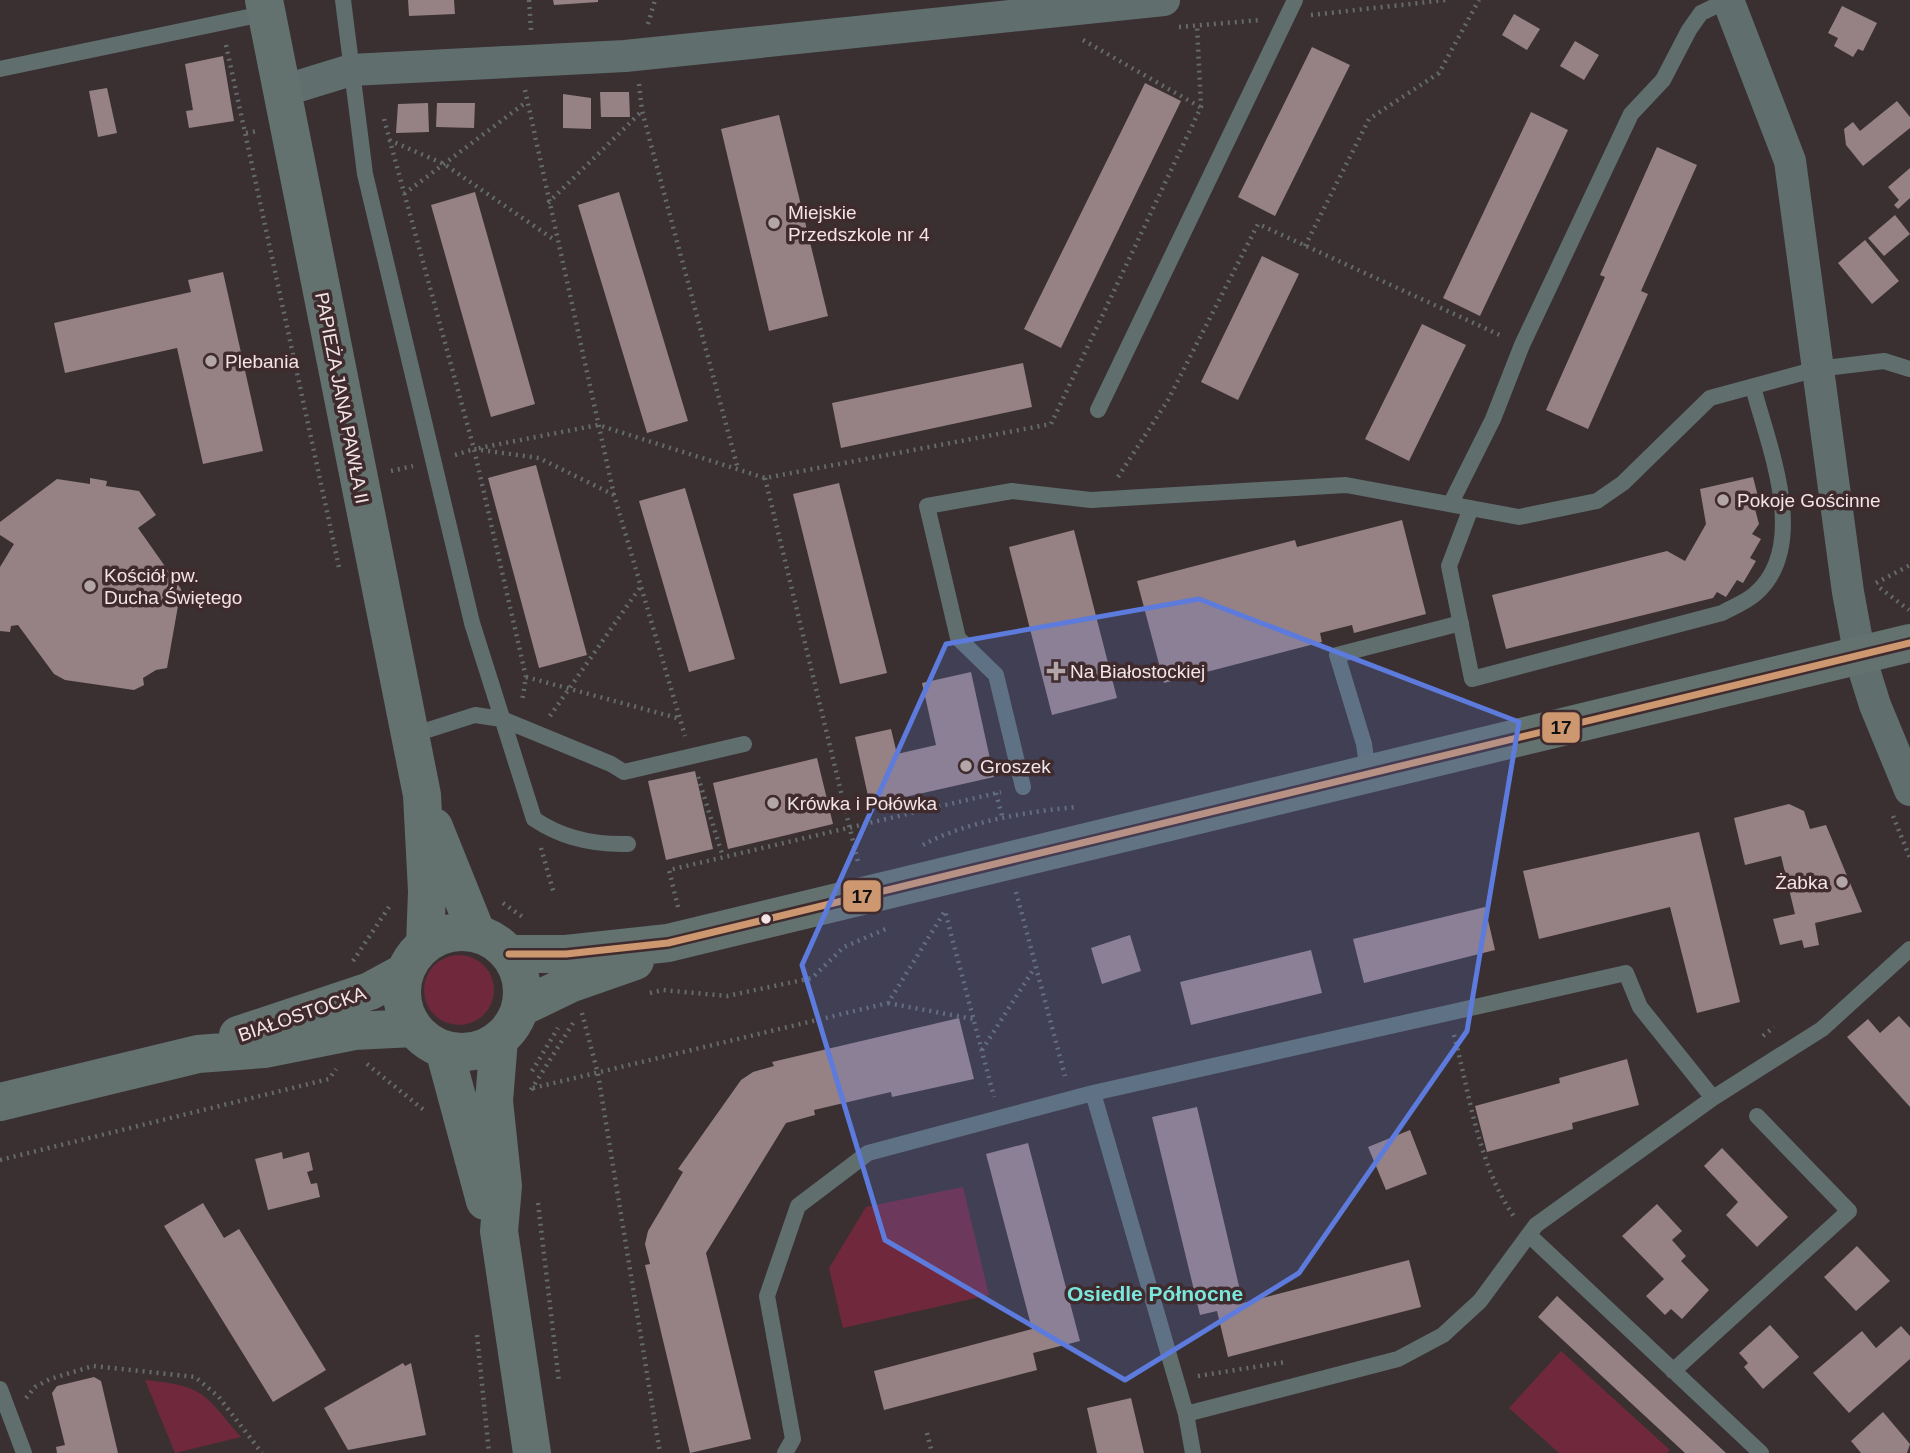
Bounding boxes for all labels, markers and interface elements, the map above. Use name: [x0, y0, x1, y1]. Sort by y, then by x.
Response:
place label: Miejskie Przedszkole nr 4: [788, 202, 930, 245]
marker: Miejskie Przedszkole nr 4: [766, 215, 782, 231]
street label: PAPIEŻA JANA PAWŁA II: [311, 290, 373, 506]
place label: Plebania: [225, 351, 299, 372]
marker: Plebania: [203, 353, 219, 369]
place label: Pokoje Gościnne: [1737, 490, 1881, 511]
marker: Pokoje Gościnne: [1715, 492, 1731, 508]
place label: Kościół pw. Ducha Świętego: [104, 565, 242, 608]
marker: Kościół pw. Ducha Świętego: [82, 578, 98, 594]
place label: Na Białostockiej: [1070, 661, 1205, 682]
marker: Na Białostockiej: [1048, 663, 1064, 679]
line badge: 17: [1541, 711, 1581, 744]
text: 17: [1550, 717, 1572, 738]
place label: Groszek: [980, 756, 1051, 777]
marker: Groszek: [958, 758, 974, 774]
place label: Krówka i Połówka: [787, 793, 937, 814]
marker: Krówka i Połówka: [765, 795, 781, 811]
place label: Żabka: [1775, 872, 1828, 893]
marker: Żabka: [1834, 874, 1850, 890]
line badge: 17: [842, 879, 882, 913]
text: 17: [851, 886, 873, 907]
unlabelled marker: [759, 912, 773, 926]
street label: BIAŁOSTOCKA: [235, 982, 369, 1046]
district label: Osiedle Północne: [1067, 1282, 1243, 1305]

